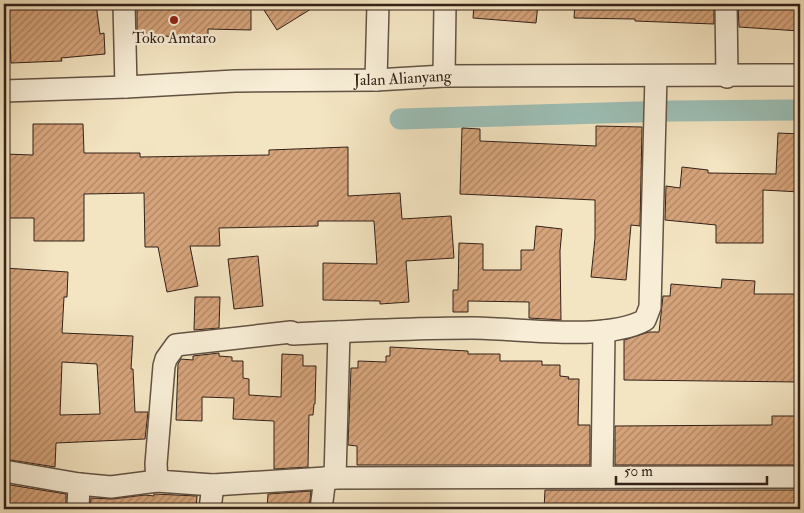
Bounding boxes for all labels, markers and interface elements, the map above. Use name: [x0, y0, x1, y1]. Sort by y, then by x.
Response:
marker: Toko Amtaro: [168, 14, 180, 26]
place label: Toko Amtaro: [132, 28, 216, 48]
street label: Jalan Alianyang: [353, 66, 453, 91]
scale bar: [616, 453, 768, 485]
text: 50 m: [624, 462, 653, 481]

